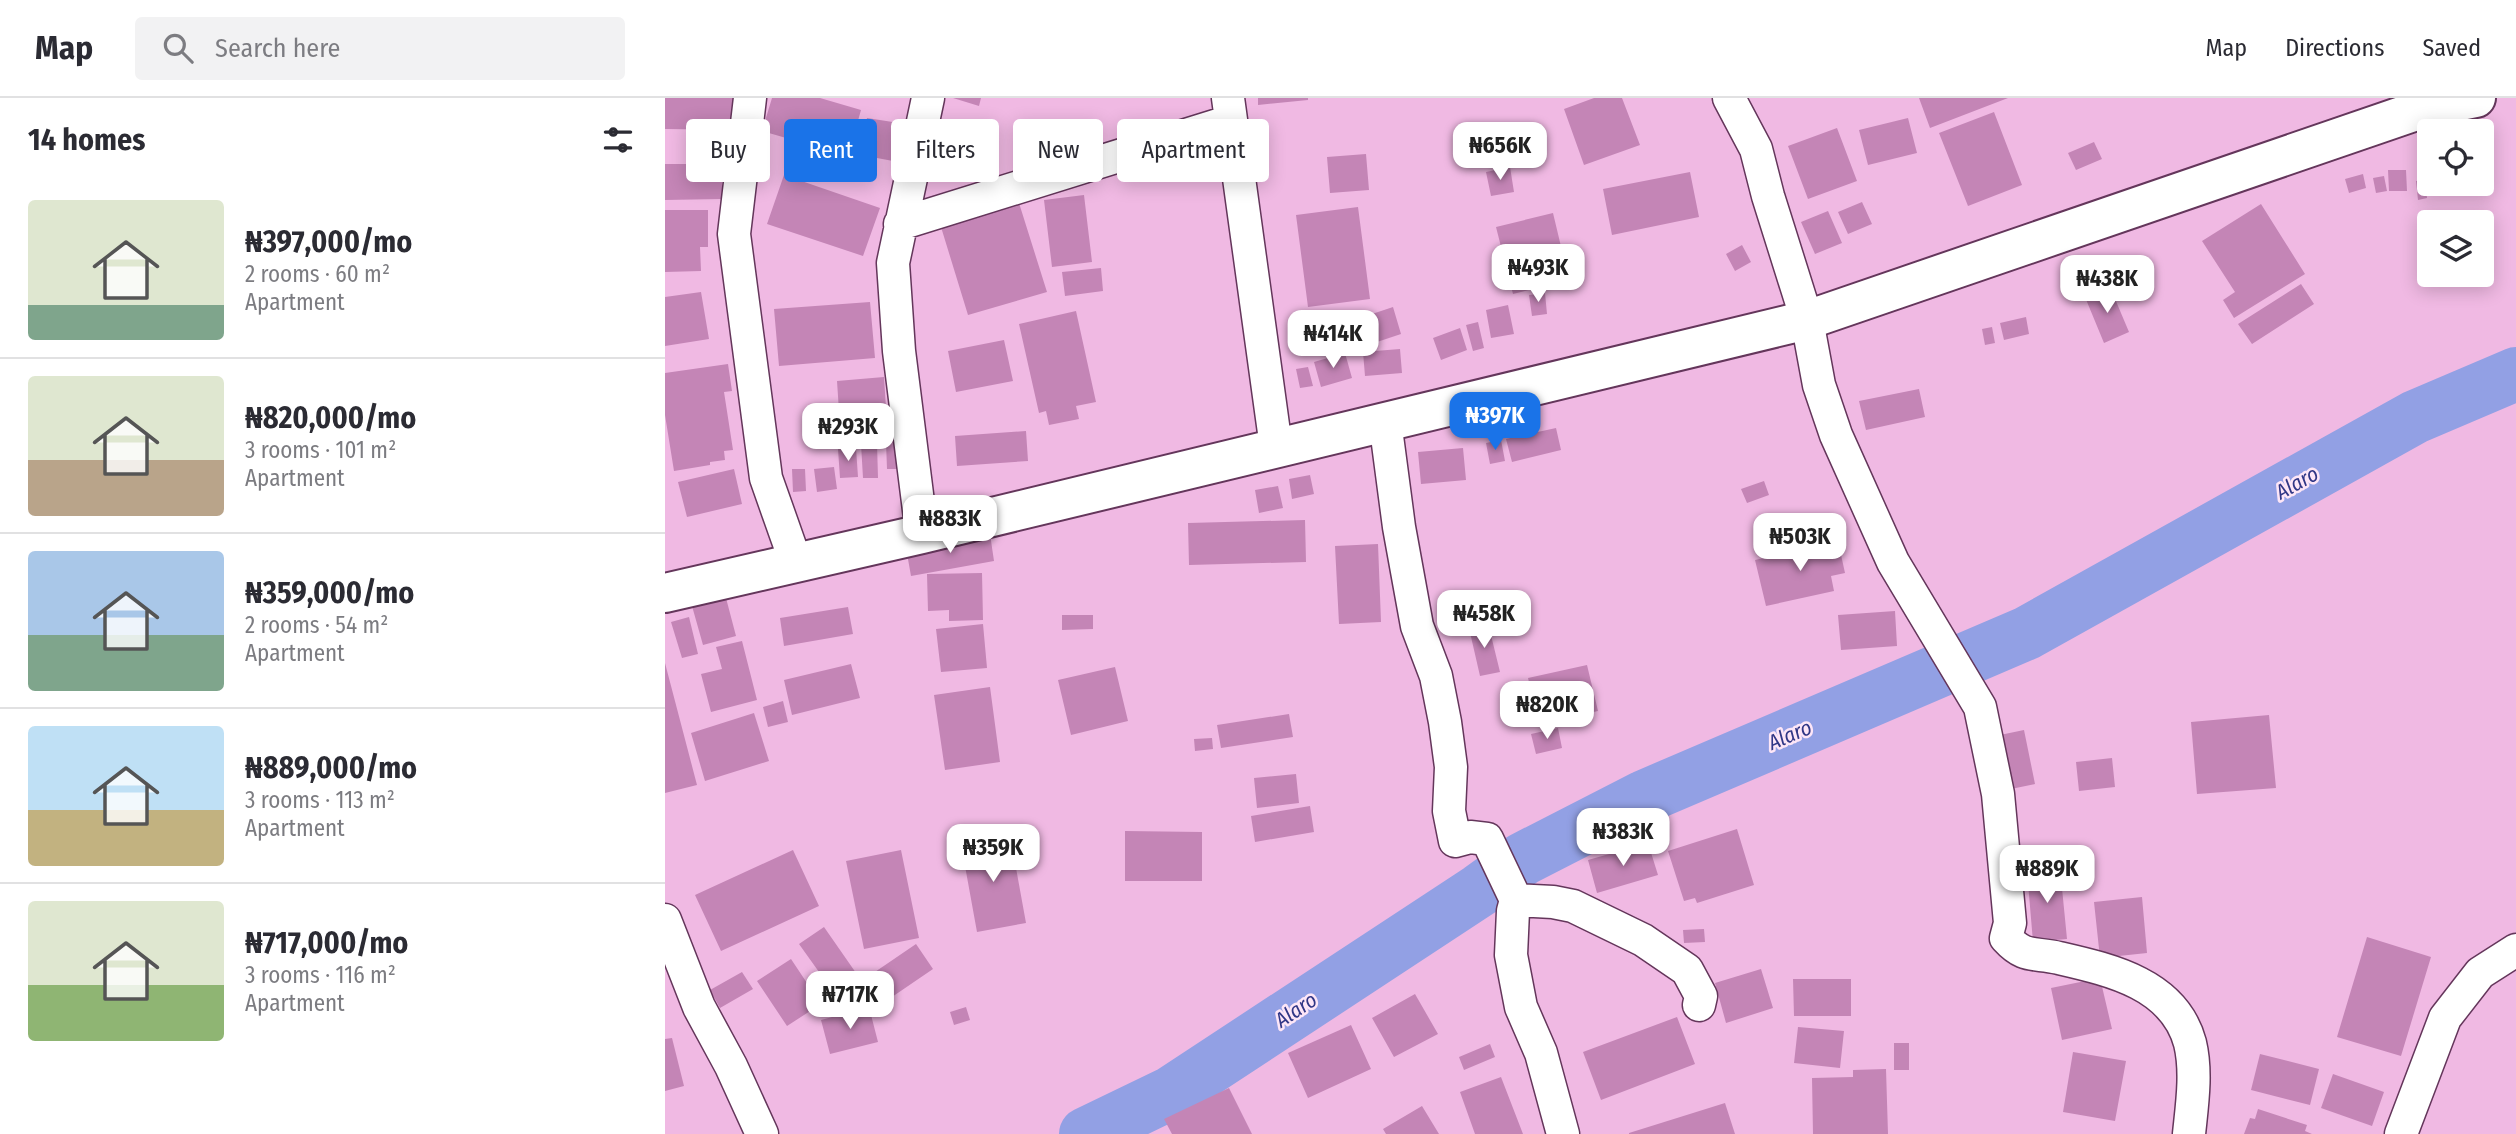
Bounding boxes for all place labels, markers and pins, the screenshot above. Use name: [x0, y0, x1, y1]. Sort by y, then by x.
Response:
pin: ₦656K: [1451, 122, 1549, 182]
pin: ₦493K: [1489, 244, 1587, 304]
pin: ₦438K: [2058, 256, 2156, 315]
pin: ₦414K: [1284, 310, 1382, 370]
pin: ₦397K: [1446, 392, 1544, 452]
pin: ₦293K: [799, 404, 897, 463]
pin: ₦883K: [901, 496, 999, 555]
pin: ₦503K: [1751, 514, 1849, 573]
pin: ₦458K: [1435, 590, 1533, 650]
pin: ₦820K: [1498, 682, 1596, 741]
pin: ₦383K: [1574, 808, 1672, 868]
pin: ₦359K: [944, 824, 1042, 884]
pin: ₦889K: [1998, 846, 2096, 905]
pin: ₦717K: [801, 972, 899, 1031]

